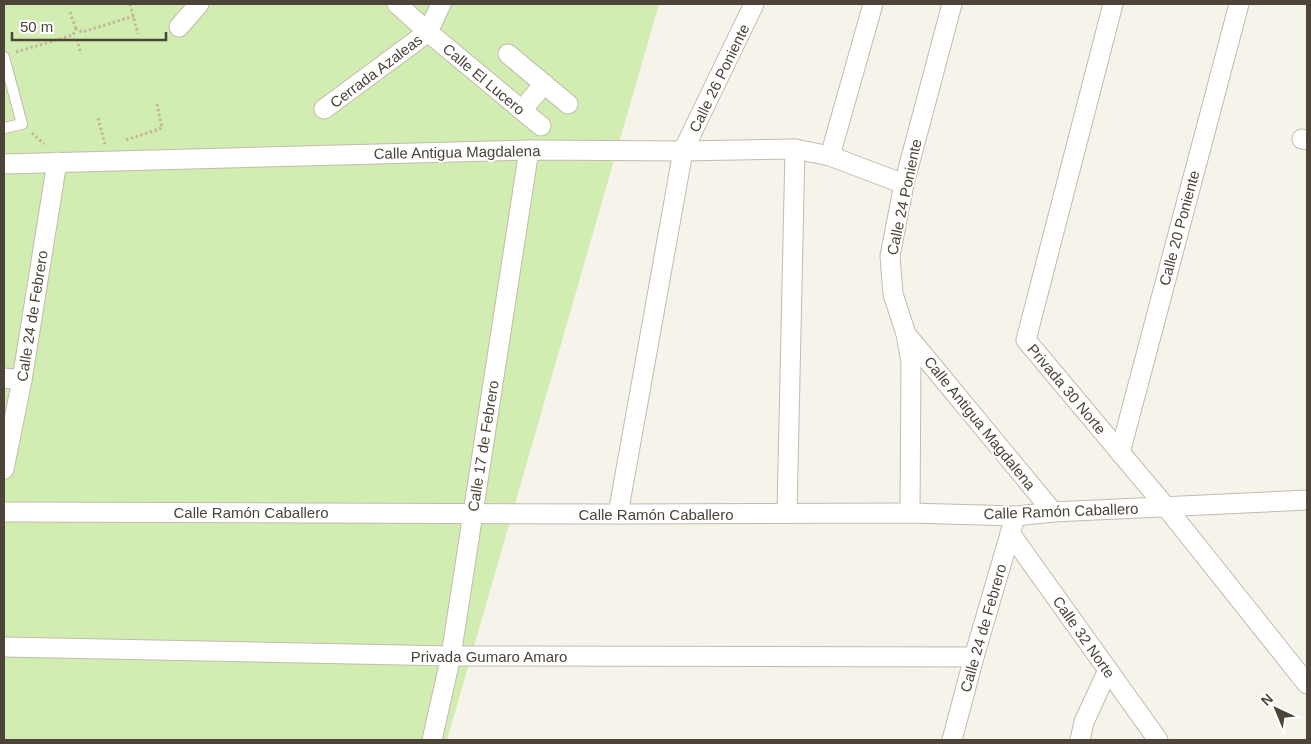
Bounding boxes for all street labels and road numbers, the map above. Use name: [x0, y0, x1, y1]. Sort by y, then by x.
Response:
street label: Calle 26 Poniente: [685, 21, 753, 135]
street label: Cerrada Azaleas: [327, 31, 425, 111]
street label: Calle El Lucero: [440, 40, 528, 118]
street label: Calle 24 Poniente: [883, 137, 925, 257]
street label: Calle Antigua Magdalena: [373, 142, 541, 162]
street label: Calle 20 Poniente: [1155, 169, 1203, 287]
street label: Calle 24 de Febrero: [13, 249, 51, 383]
street label: Privada 30 Norte: [1024, 340, 1110, 438]
street label: Calle Antigua Magdalena: [921, 353, 1039, 494]
street label: Calle 17 de Febrero: [464, 379, 502, 513]
street label: Calle Ramón Caballero: [983, 500, 1139, 522]
street label: Calle Ramón Caballero: [173, 504, 329, 521]
street label: Calle Ramón Caballero: [578, 506, 734, 523]
street label: Calle 24 de Febrero: [957, 562, 1009, 694]
street label: Calle 32 Norte: [1050, 593, 1118, 681]
street label: Privada Gumaro Amaro: [411, 648, 567, 665]

